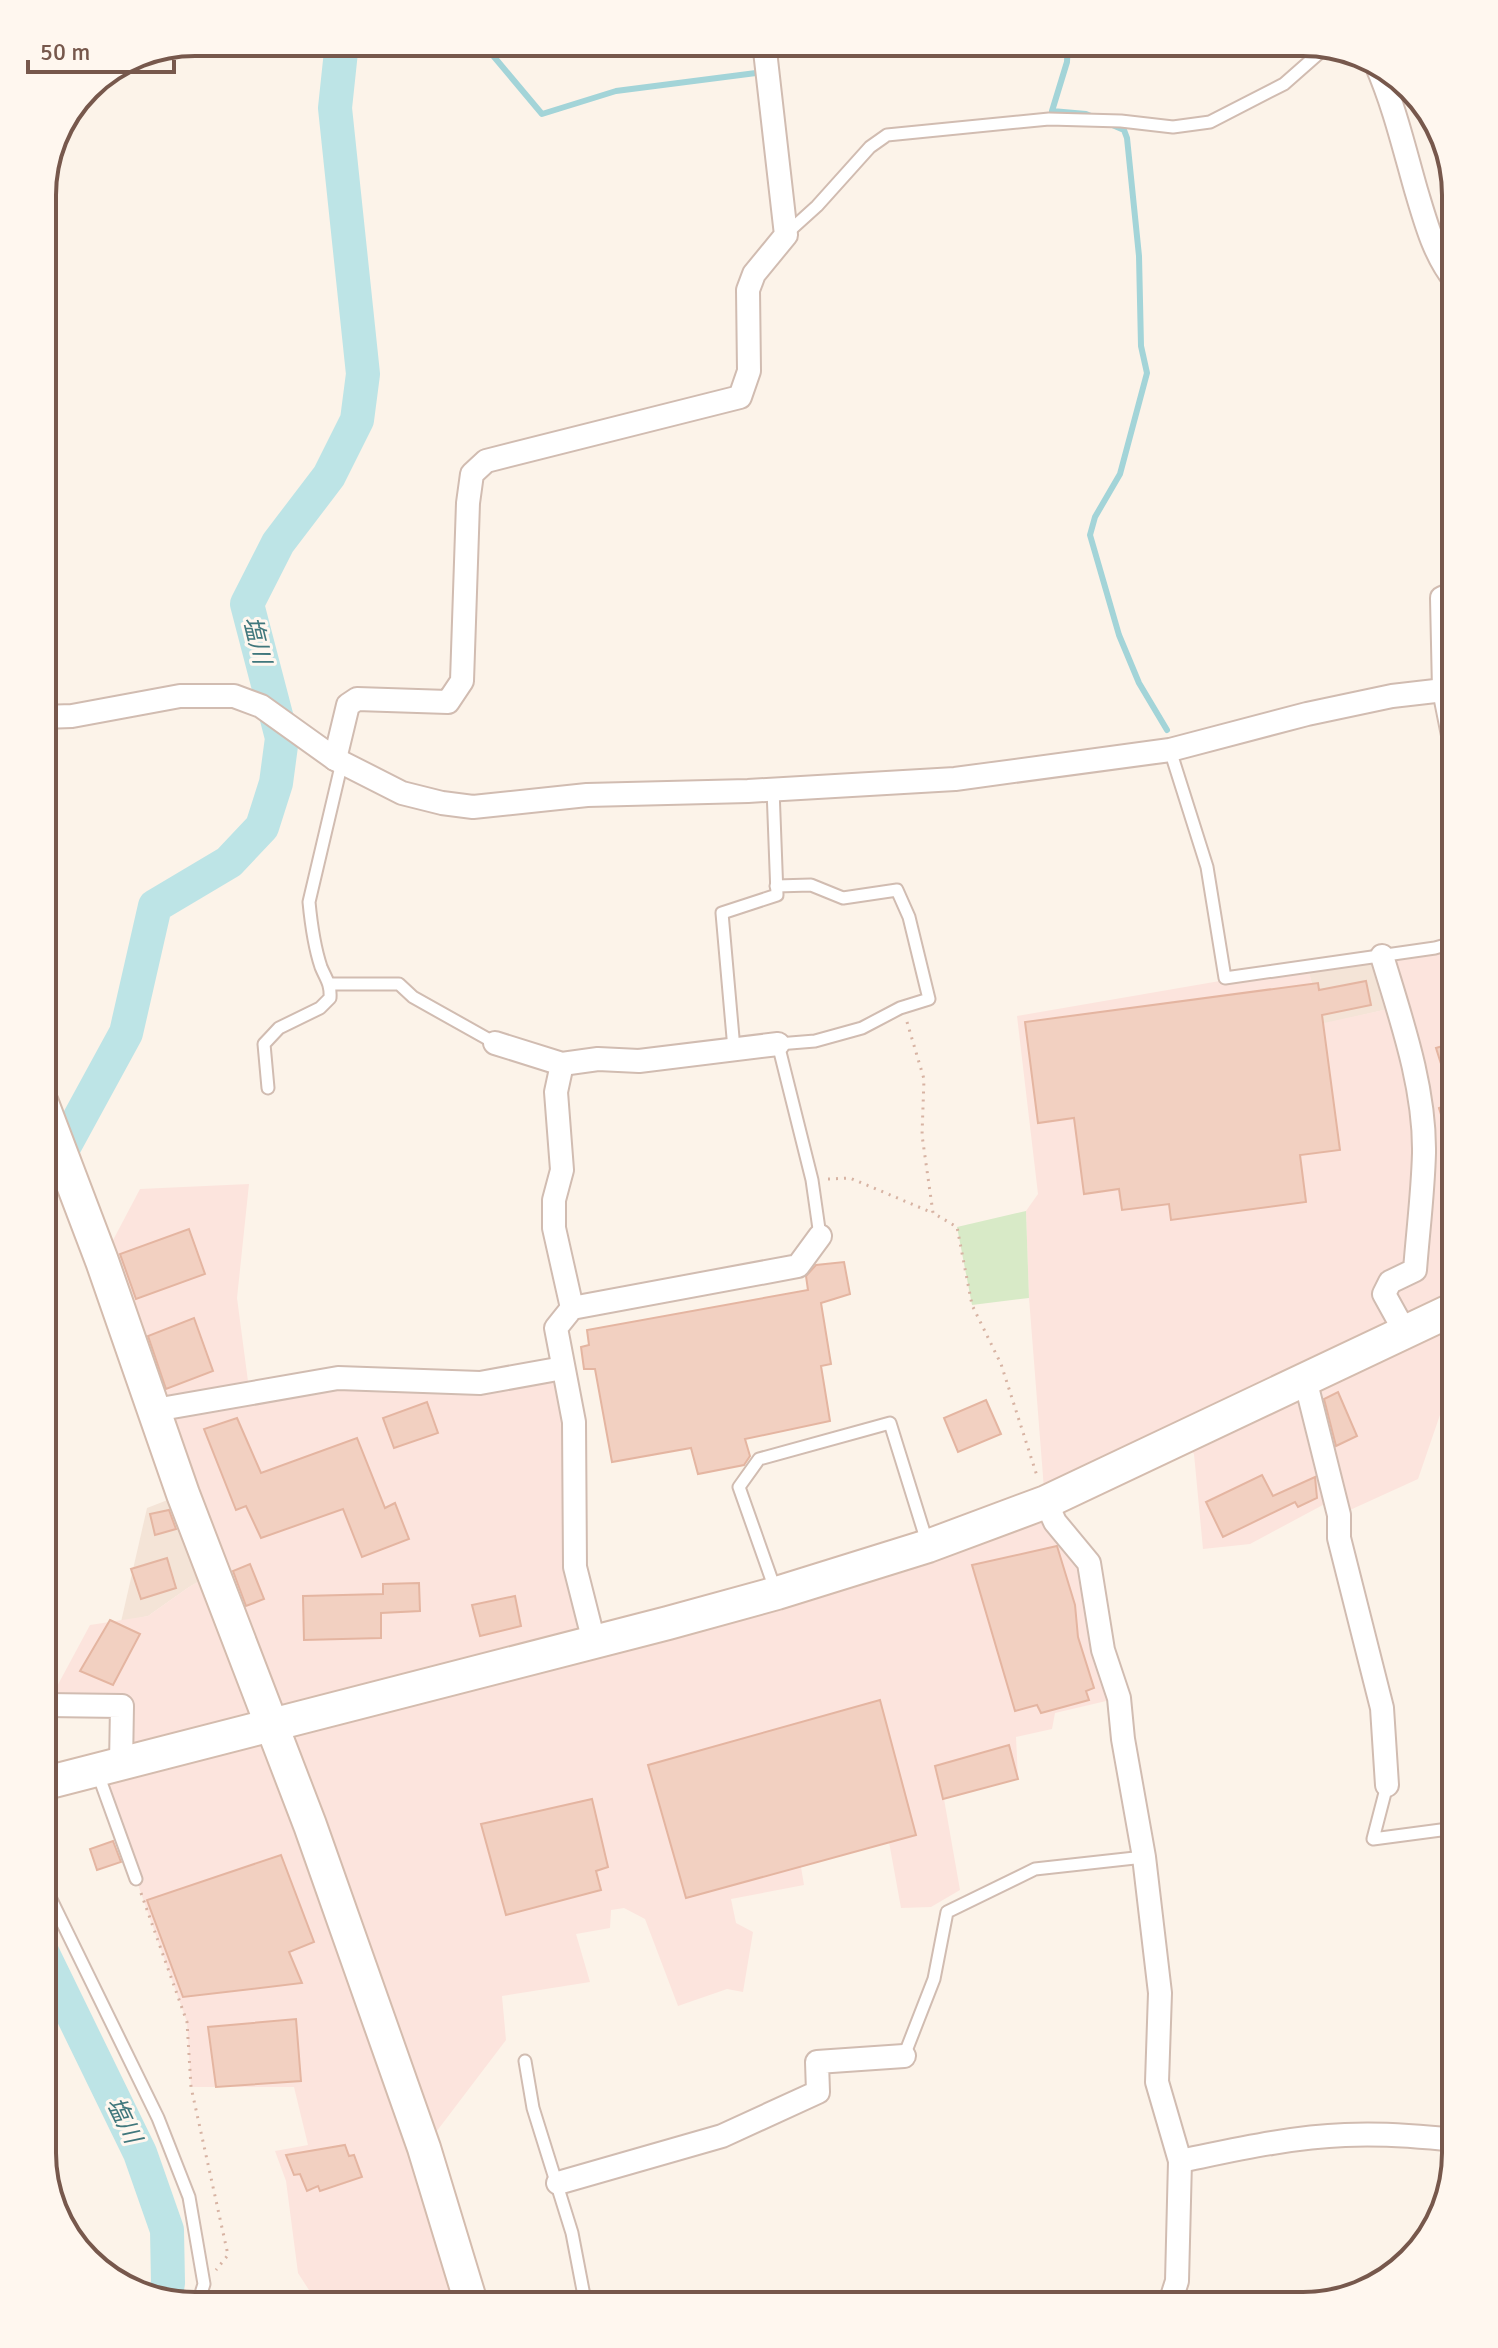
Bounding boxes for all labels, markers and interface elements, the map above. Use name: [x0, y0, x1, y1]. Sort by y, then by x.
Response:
scale bar: [28, 24, 174, 74]
text: 50 m: [40, 37, 90, 67]
water label: 塩川: [237, 613, 278, 670]
water label: 塩川: [100, 2092, 149, 2151]

